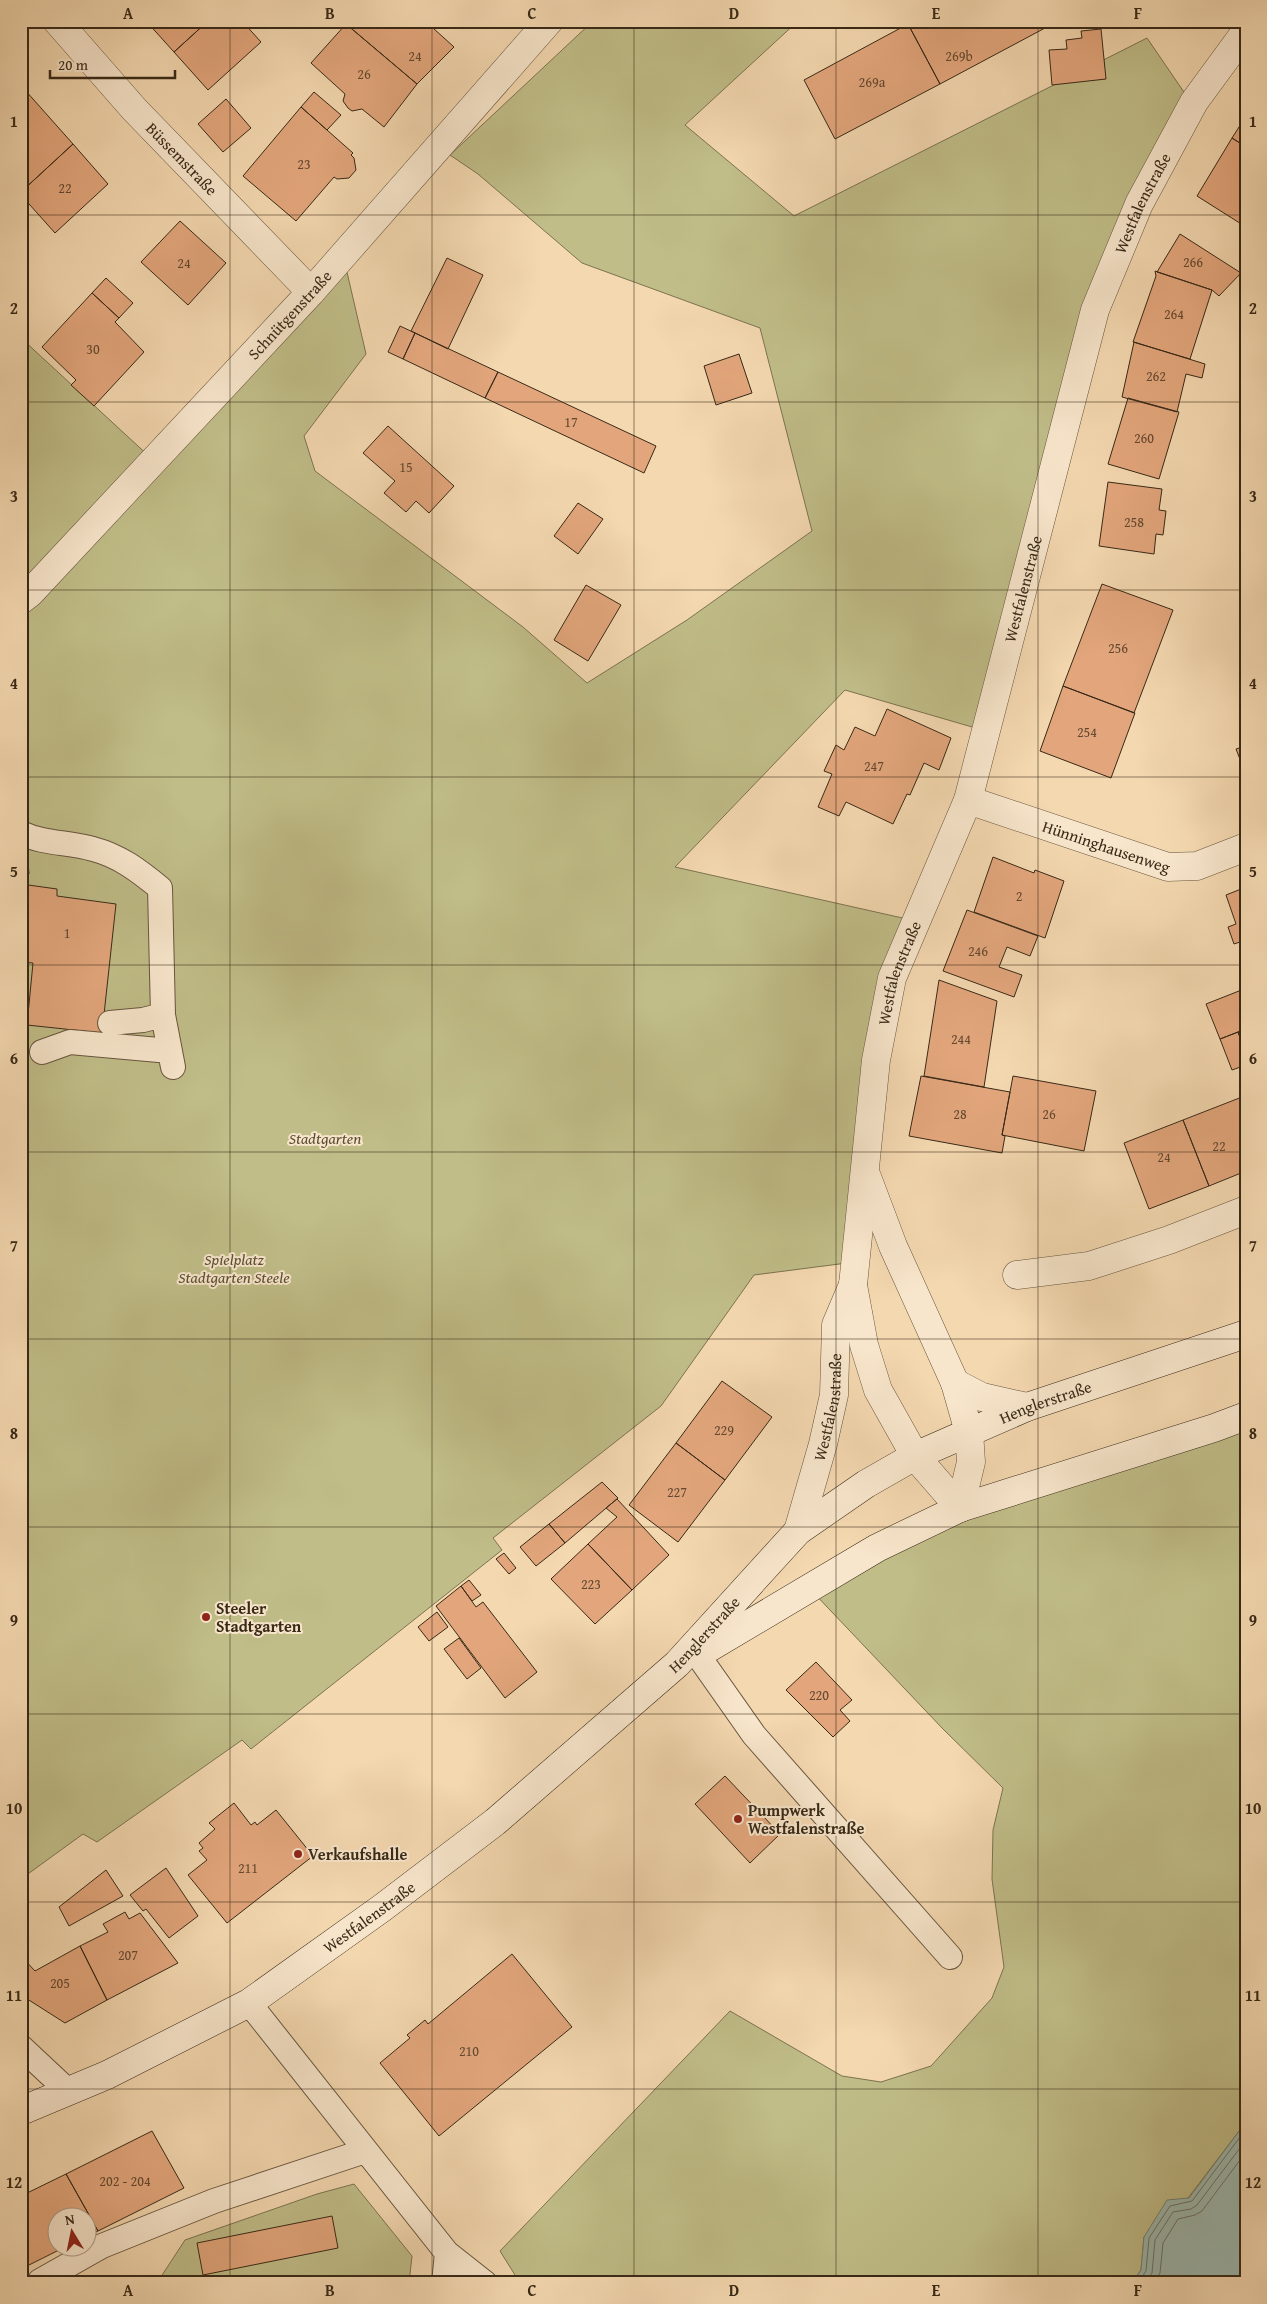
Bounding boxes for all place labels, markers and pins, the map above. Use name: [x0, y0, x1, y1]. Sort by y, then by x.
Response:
place label: Steeler Stadtgarten: [216, 1596, 302, 1638]
marker: Steeler Stadtgarten: [200, 1611, 212, 1623]
place label: Pumpwerk Westfalenstraße: [748, 1798, 865, 1840]
marker: Pumpwerk Westfalenstraße: [732, 1813, 744, 1825]
place label: Verkaufshalle: [308, 1842, 407, 1866]
marker: Verkaufshalle: [292, 1848, 304, 1860]

